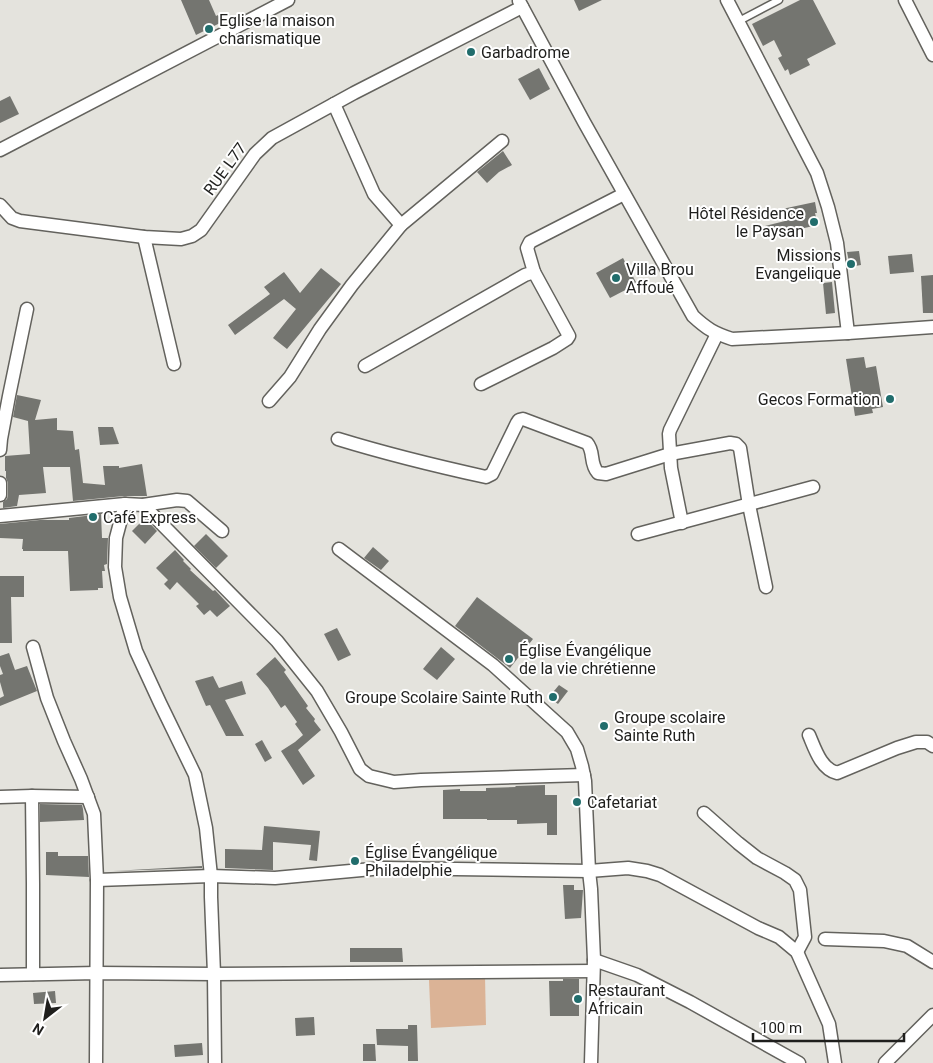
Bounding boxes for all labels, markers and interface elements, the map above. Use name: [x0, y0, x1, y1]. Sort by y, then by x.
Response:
place label: Eglise la maison charismatique: [219, 11, 335, 48]
marker: Eglise la maison charismatique: [203, 23, 215, 35]
place label: Garbadrome: [481, 43, 570, 62]
marker: Garbadrome: [465, 46, 477, 58]
street label: RUE L77: [200, 139, 250, 199]
place label: Hôtel Résidence le Paysan: [688, 204, 804, 241]
marker: Hôtel Résidence le Paysan: [808, 216, 820, 228]
place label: Missions Evangelique: [755, 246, 841, 283]
marker: Missions Evangelique: [845, 258, 857, 270]
place label: Villa Brou Affoué: [626, 260, 694, 297]
marker: Villa Brou Affoué: [610, 272, 622, 284]
place label: Gecos Formation: [758, 390, 880, 409]
marker: Gecos Formation: [884, 393, 896, 405]
place label: Café Express: [103, 508, 196, 527]
marker: Café Express: [87, 511, 99, 523]
place label: Église Évangélique de la vie chrétienne: [519, 641, 656, 678]
marker: Église Évangélique de la vie chrétienne: [503, 653, 515, 665]
place label: Groupe Scolaire Sainte Ruth: [345, 688, 543, 707]
marker: Groupe Scolaire Sainte Ruth: [547, 691, 559, 703]
place label: Groupe scolaire Sainte Ruth: [614, 708, 726, 745]
marker: Groupe scolaire Sainte Ruth: [598, 720, 610, 732]
place label: Cafetariat: [587, 793, 657, 812]
marker: Cafetariat: [571, 796, 583, 808]
place label: Église Évangélique Philadelphie: [365, 843, 497, 880]
marker: Église Évangélique Philadelphie: [349, 855, 361, 867]
place label: Restaurant Africain: [588, 981, 665, 1018]
north arrow: [20, 993, 70, 1043]
marker: Restaurant Africain: [572, 993, 584, 1005]
scale bar: [753, 1010, 904, 1042]
text: 100 m: [760, 1019, 802, 1037]
text: N: [30, 1020, 47, 1039]

